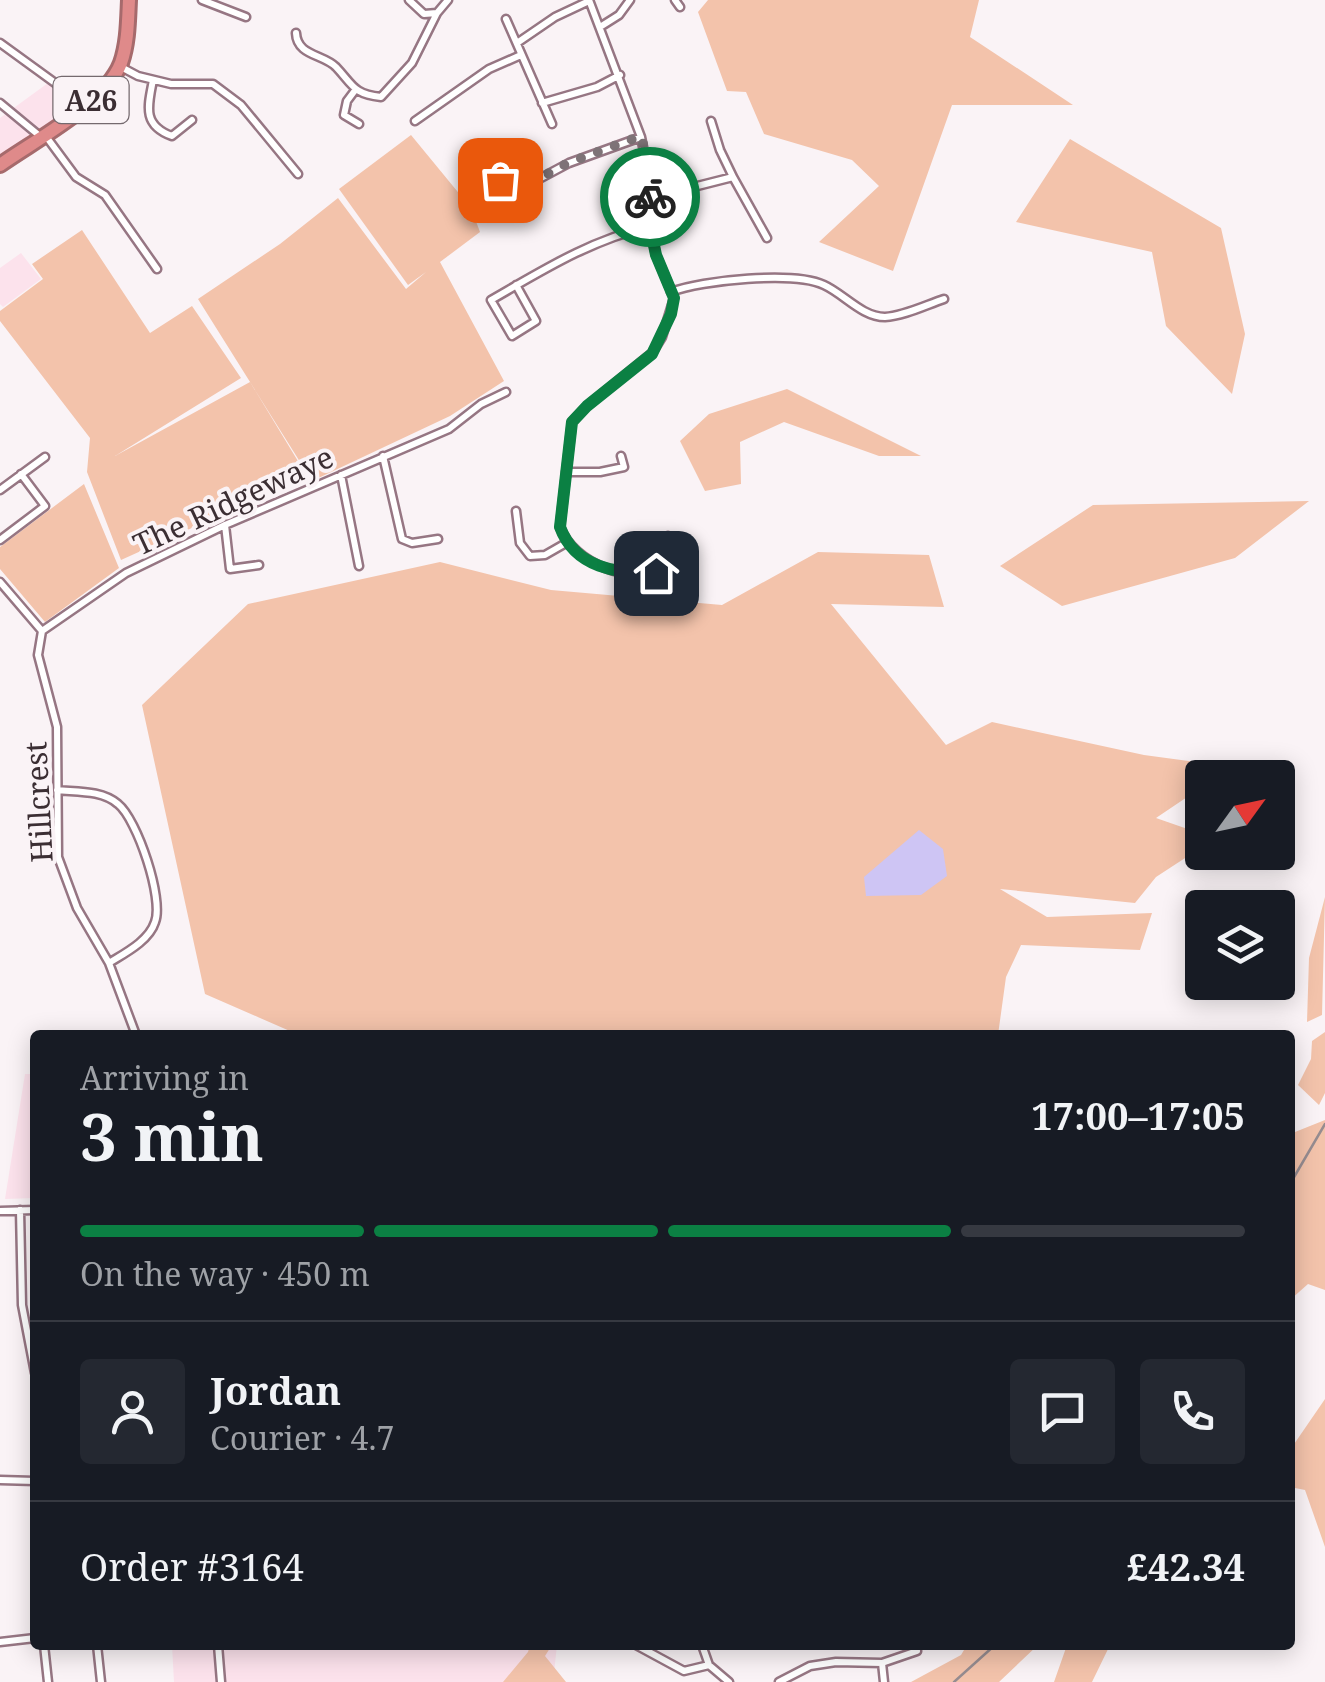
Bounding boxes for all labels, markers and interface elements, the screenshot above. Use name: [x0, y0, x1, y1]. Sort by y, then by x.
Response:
road number: A26: [54, 77, 128, 123]
pin: [458, 138, 543, 223]
courier: [600, 147, 700, 247]
icon: bag: [473, 153, 528, 208]
icon: bike: [623, 170, 678, 225]
street label: The Ridgewaye: [126, 436, 340, 564]
pin: [614, 531, 699, 616]
icon: home: [629, 546, 684, 601]
street label: Hillcrest: [14, 740, 62, 864]
north arrow: [1185, 760, 1295, 870]
map controls: [1185, 760, 1295, 1000]
button: layers: [1185, 890, 1295, 1000]
text: Arriving in: [80, 1056, 249, 1099]
text: 17:00–17:05: [1031, 1089, 1245, 1141]
text: 3 min: [80, 1092, 264, 1180]
text: On the way · 450 m: [80, 1252, 370, 1295]
button: person: [80, 1359, 185, 1464]
button: chat: [1010, 1359, 1115, 1464]
button: phone: [1140, 1359, 1245, 1464]
text: Jordan: [210, 1364, 341, 1416]
text: Courier · 4.7: [210, 1416, 394, 1459]
text: Order #3164: [80, 1540, 304, 1592]
text: £42.34: [1127, 1540, 1245, 1592]

